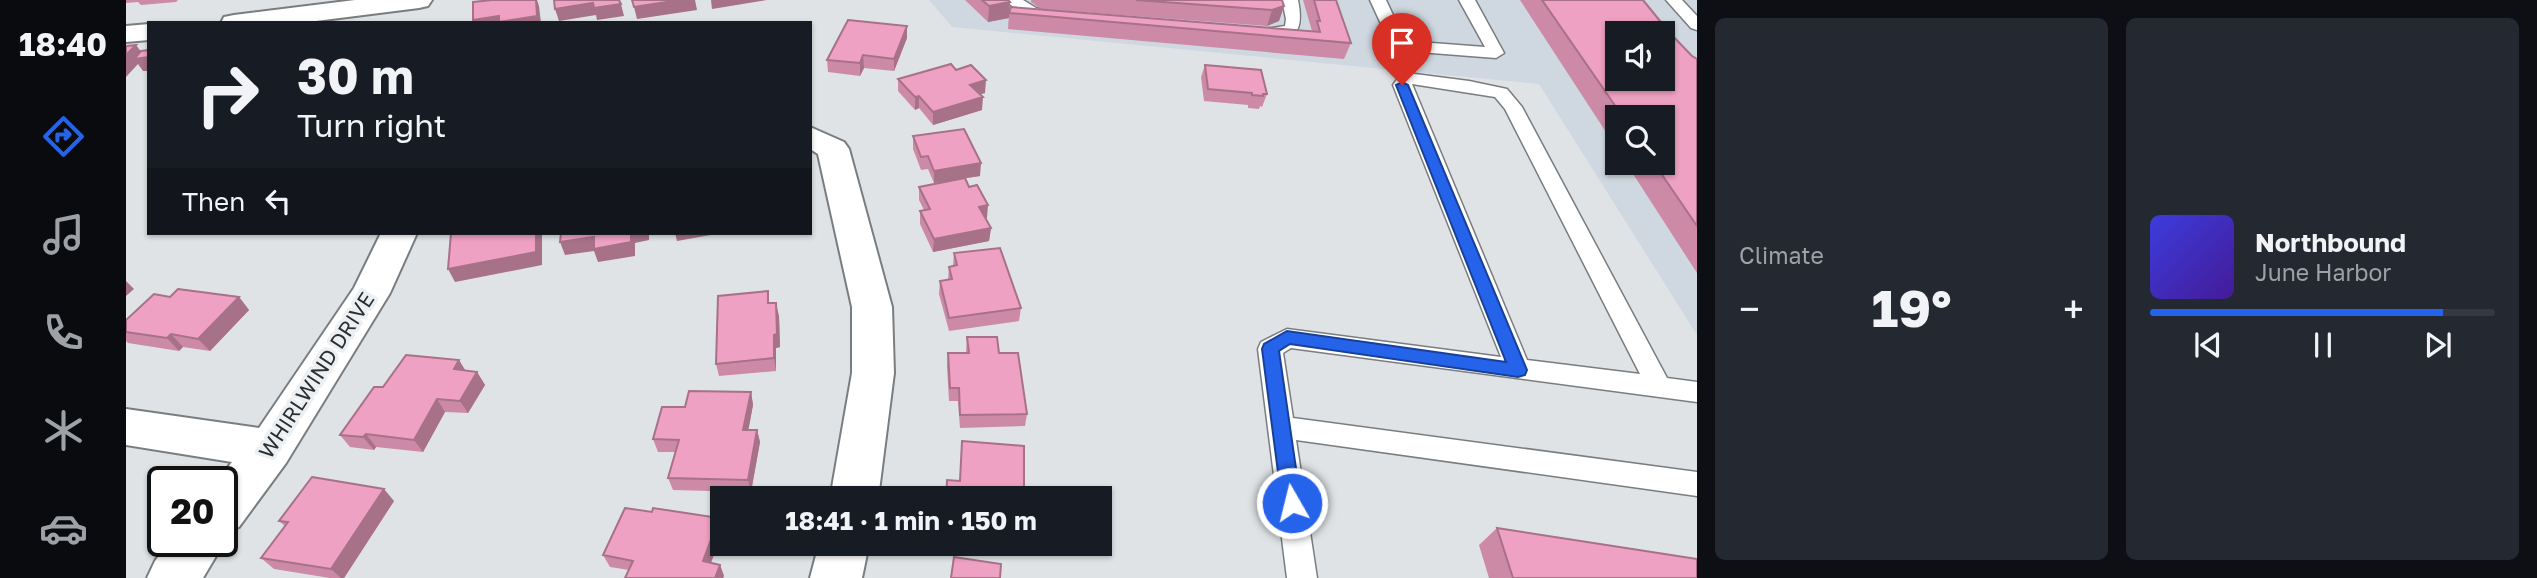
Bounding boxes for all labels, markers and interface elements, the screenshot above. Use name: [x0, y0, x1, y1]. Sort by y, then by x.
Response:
pin: [1372, 13, 1432, 85]
map controls: [1605, 21, 1675, 175]
button: sound: [1605, 21, 1675, 91]
icon: arrive: [1383, 24, 1421, 62]
text: 18:40: [19, 25, 107, 63]
text: 30 m: [297, 46, 414, 105]
icon: right: [182, 49, 273, 140]
button: search: [1605, 105, 1675, 175]
text: Turn right: [297, 106, 446, 144]
icon: directions: [39, 112, 88, 161]
icon: left: [259, 182, 297, 220]
text: Then: [182, 186, 245, 217]
icon: music: [39, 210, 88, 259]
text: Northbound: [2255, 227, 2406, 258]
text: Climate: [1739, 241, 1824, 269]
text: June Harbor: [2255, 258, 2391, 286]
text: 19°: [1871, 276, 1952, 338]
text: −: [1739, 286, 1760, 331]
text: +: [2063, 286, 2084, 331]
street label: WHIRLWIND DRIVE: [253, 287, 379, 463]
icon: phone: [39, 308, 88, 357]
icon: previous: [2189, 326, 2227, 364]
icon: pause: [2304, 326, 2342, 364]
icon: next: [2419, 326, 2457, 364]
icon: climate: [39, 406, 88, 455]
speed limit sign: 20: [147, 466, 238, 557]
position arrow: [1255, 466, 1329, 540]
icon: car: [39, 504, 88, 553]
text: 18:41 · 1 min · 150 m: [785, 505, 1037, 536]

